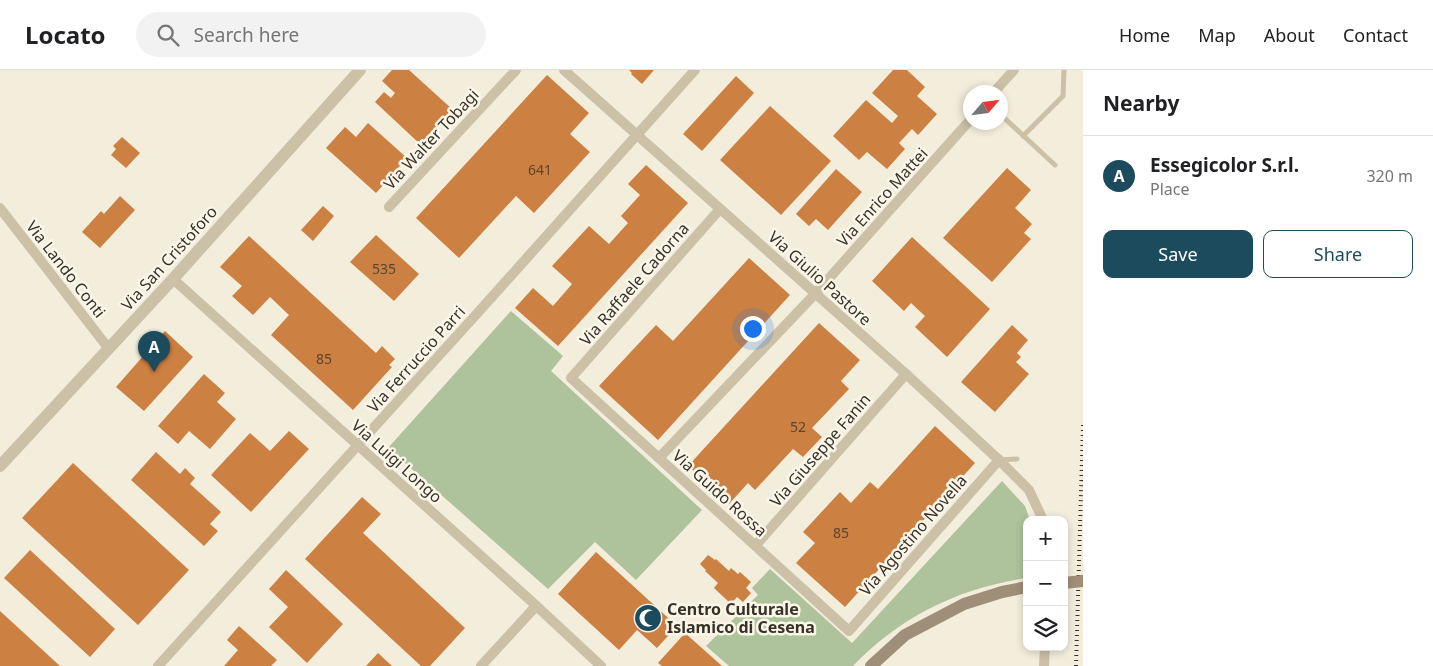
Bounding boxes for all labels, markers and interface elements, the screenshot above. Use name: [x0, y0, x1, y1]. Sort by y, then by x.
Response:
search box: [136, 12, 486, 57]
text: Locato: [25, 18, 106, 51]
icon: search: [154, 21, 182, 49]
text: Search here: [194, 22, 299, 48]
text: Home: [1119, 23, 1170, 47]
text: Map: [1198, 23, 1236, 47]
text: About: [1264, 23, 1315, 47]
text: Contact: [1343, 23, 1408, 47]
street label: Via Walter Tobagi: [379, 84, 483, 194]
north arrow: [963, 85, 1008, 130]
text: Nearby: [1103, 89, 1179, 117]
street label: Via Enrico Mattei: [832, 143, 932, 251]
text: Essegicolor S.r.l.: [1150, 152, 1299, 178]
house number: 641: [528, 160, 552, 179]
text: A: [1113, 165, 1125, 187]
text: 320 m: [1366, 165, 1413, 187]
text: Place: [1150, 178, 1190, 200]
street label: Via San Cristoforo: [116, 201, 222, 315]
street label: Via Lando Conti: [21, 216, 111, 322]
street label: Via Raffaele Cadorna: [574, 218, 694, 350]
street label: Via Giulio Pastore: [764, 226, 876, 330]
button: Save: [1103, 230, 1253, 278]
button: Share: [1263, 230, 1413, 278]
house number: 535: [372, 259, 396, 278]
street label: Via Ferruccio Parri: [362, 301, 470, 417]
your location: [740, 316, 766, 342]
pin: A: [138, 331, 170, 372]
house number: 85: [316, 349, 332, 368]
street label: Via Giuseppe Fanin: [765, 389, 875, 511]
street label: Via Luigi Longo: [347, 414, 447, 508]
house number: 52: [790, 417, 806, 436]
street label: Via Guido Rossa: [668, 445, 772, 541]
street label: Via Agostino Novella: [854, 470, 972, 600]
map controls: [1023, 516, 1068, 651]
button: +: [1023, 516, 1068, 561]
house number: 85: [833, 523, 849, 542]
button: −: [1023, 561, 1068, 606]
place label: Centro Culturale Islamico di Cesena: [667, 598, 815, 638]
mosque icon: Centro Culturale Islamico di Cesena: [633, 603, 663, 633]
button: layers: [1023, 606, 1068, 651]

